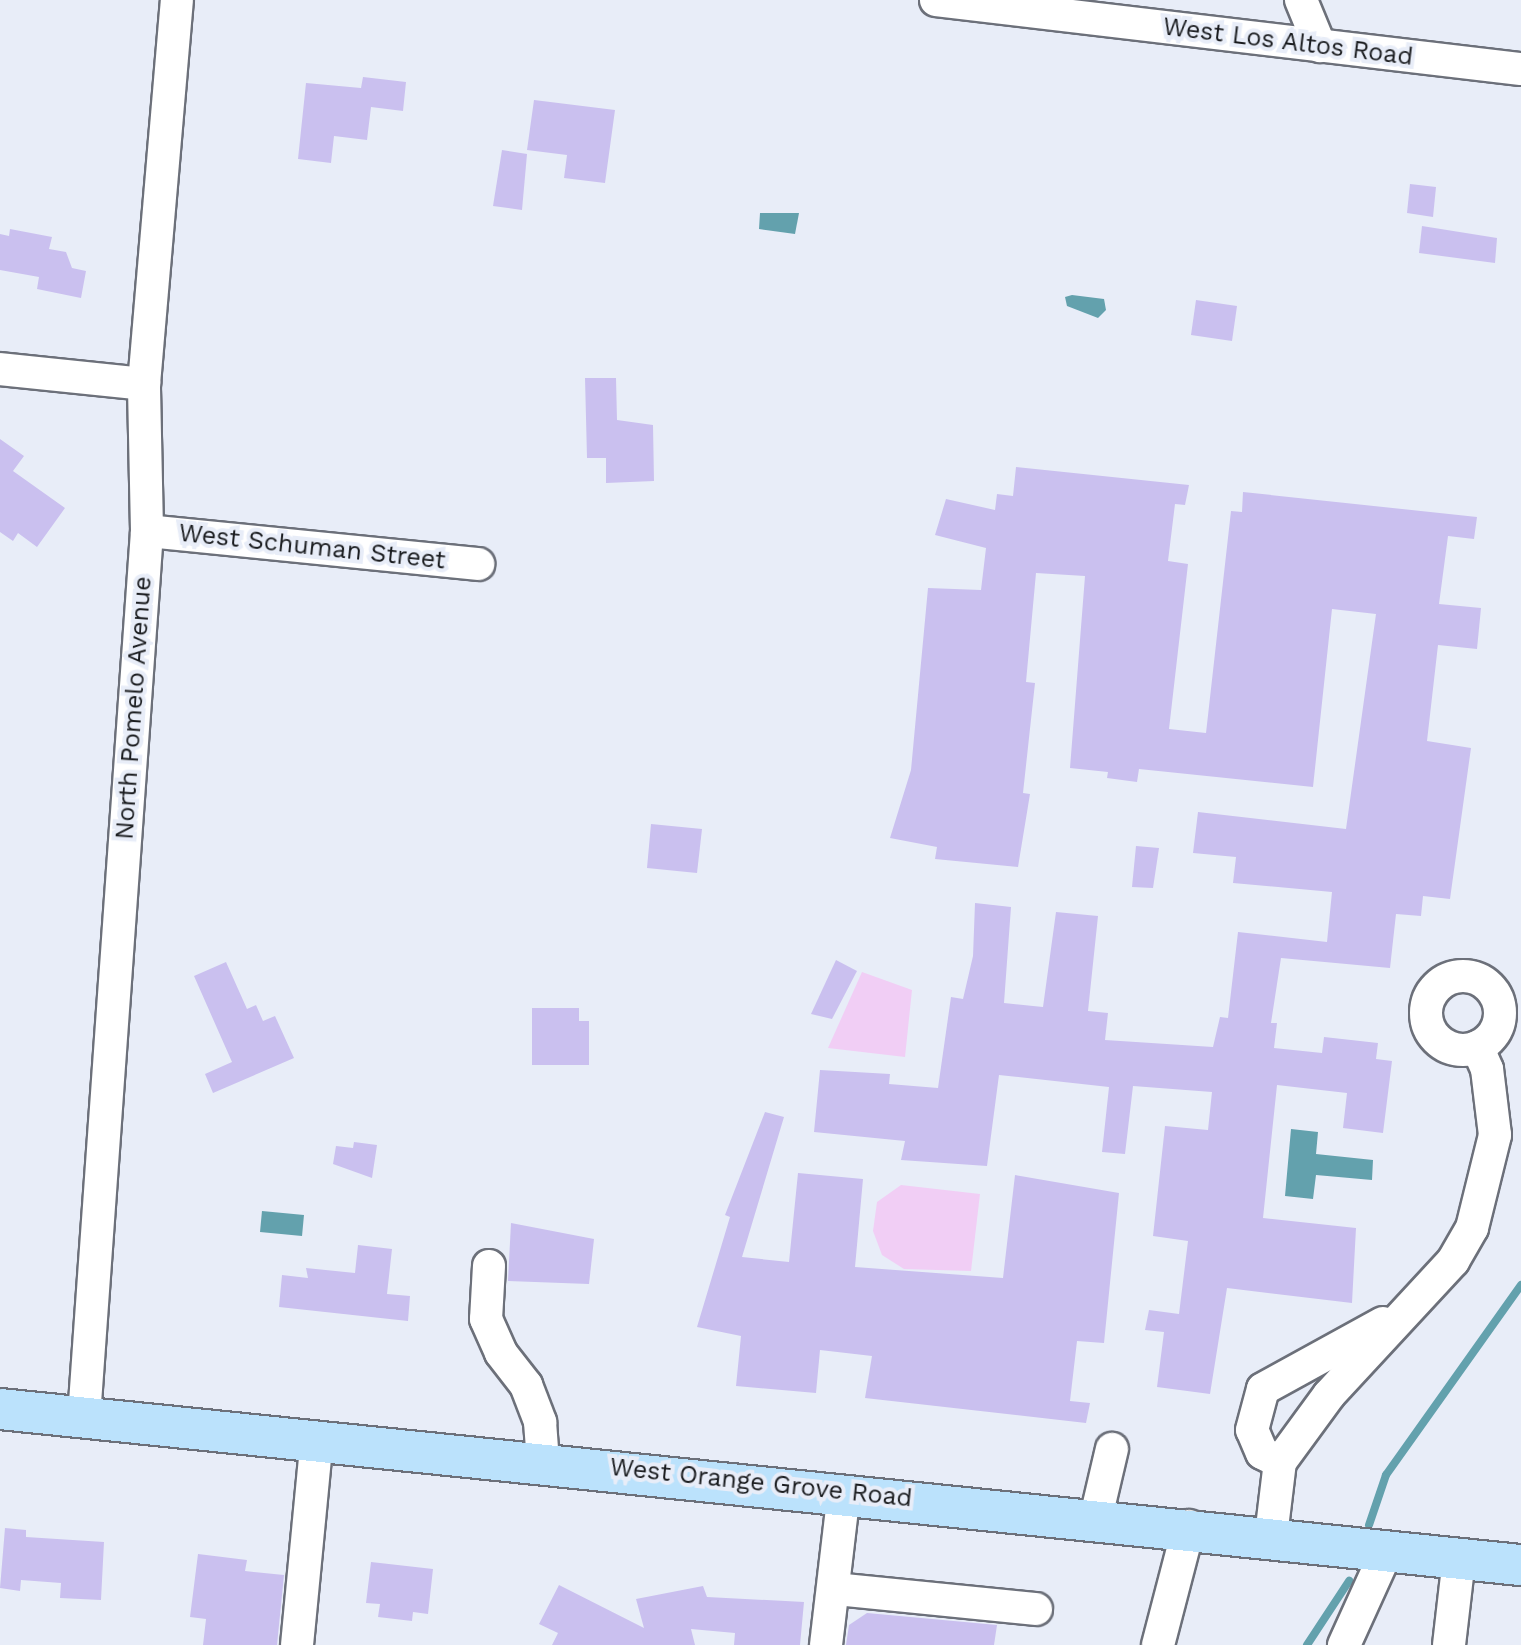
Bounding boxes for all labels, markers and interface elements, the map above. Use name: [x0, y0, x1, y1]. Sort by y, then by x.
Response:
street label: West Los Altos Road: [1161, 12, 1415, 72]
street label: West Schuman Street: [177, 518, 447, 576]
street label: North Pomelo Avenue: [110, 575, 158, 841]
street label: West Orange Grove Road: [608, 1452, 914, 1514]

